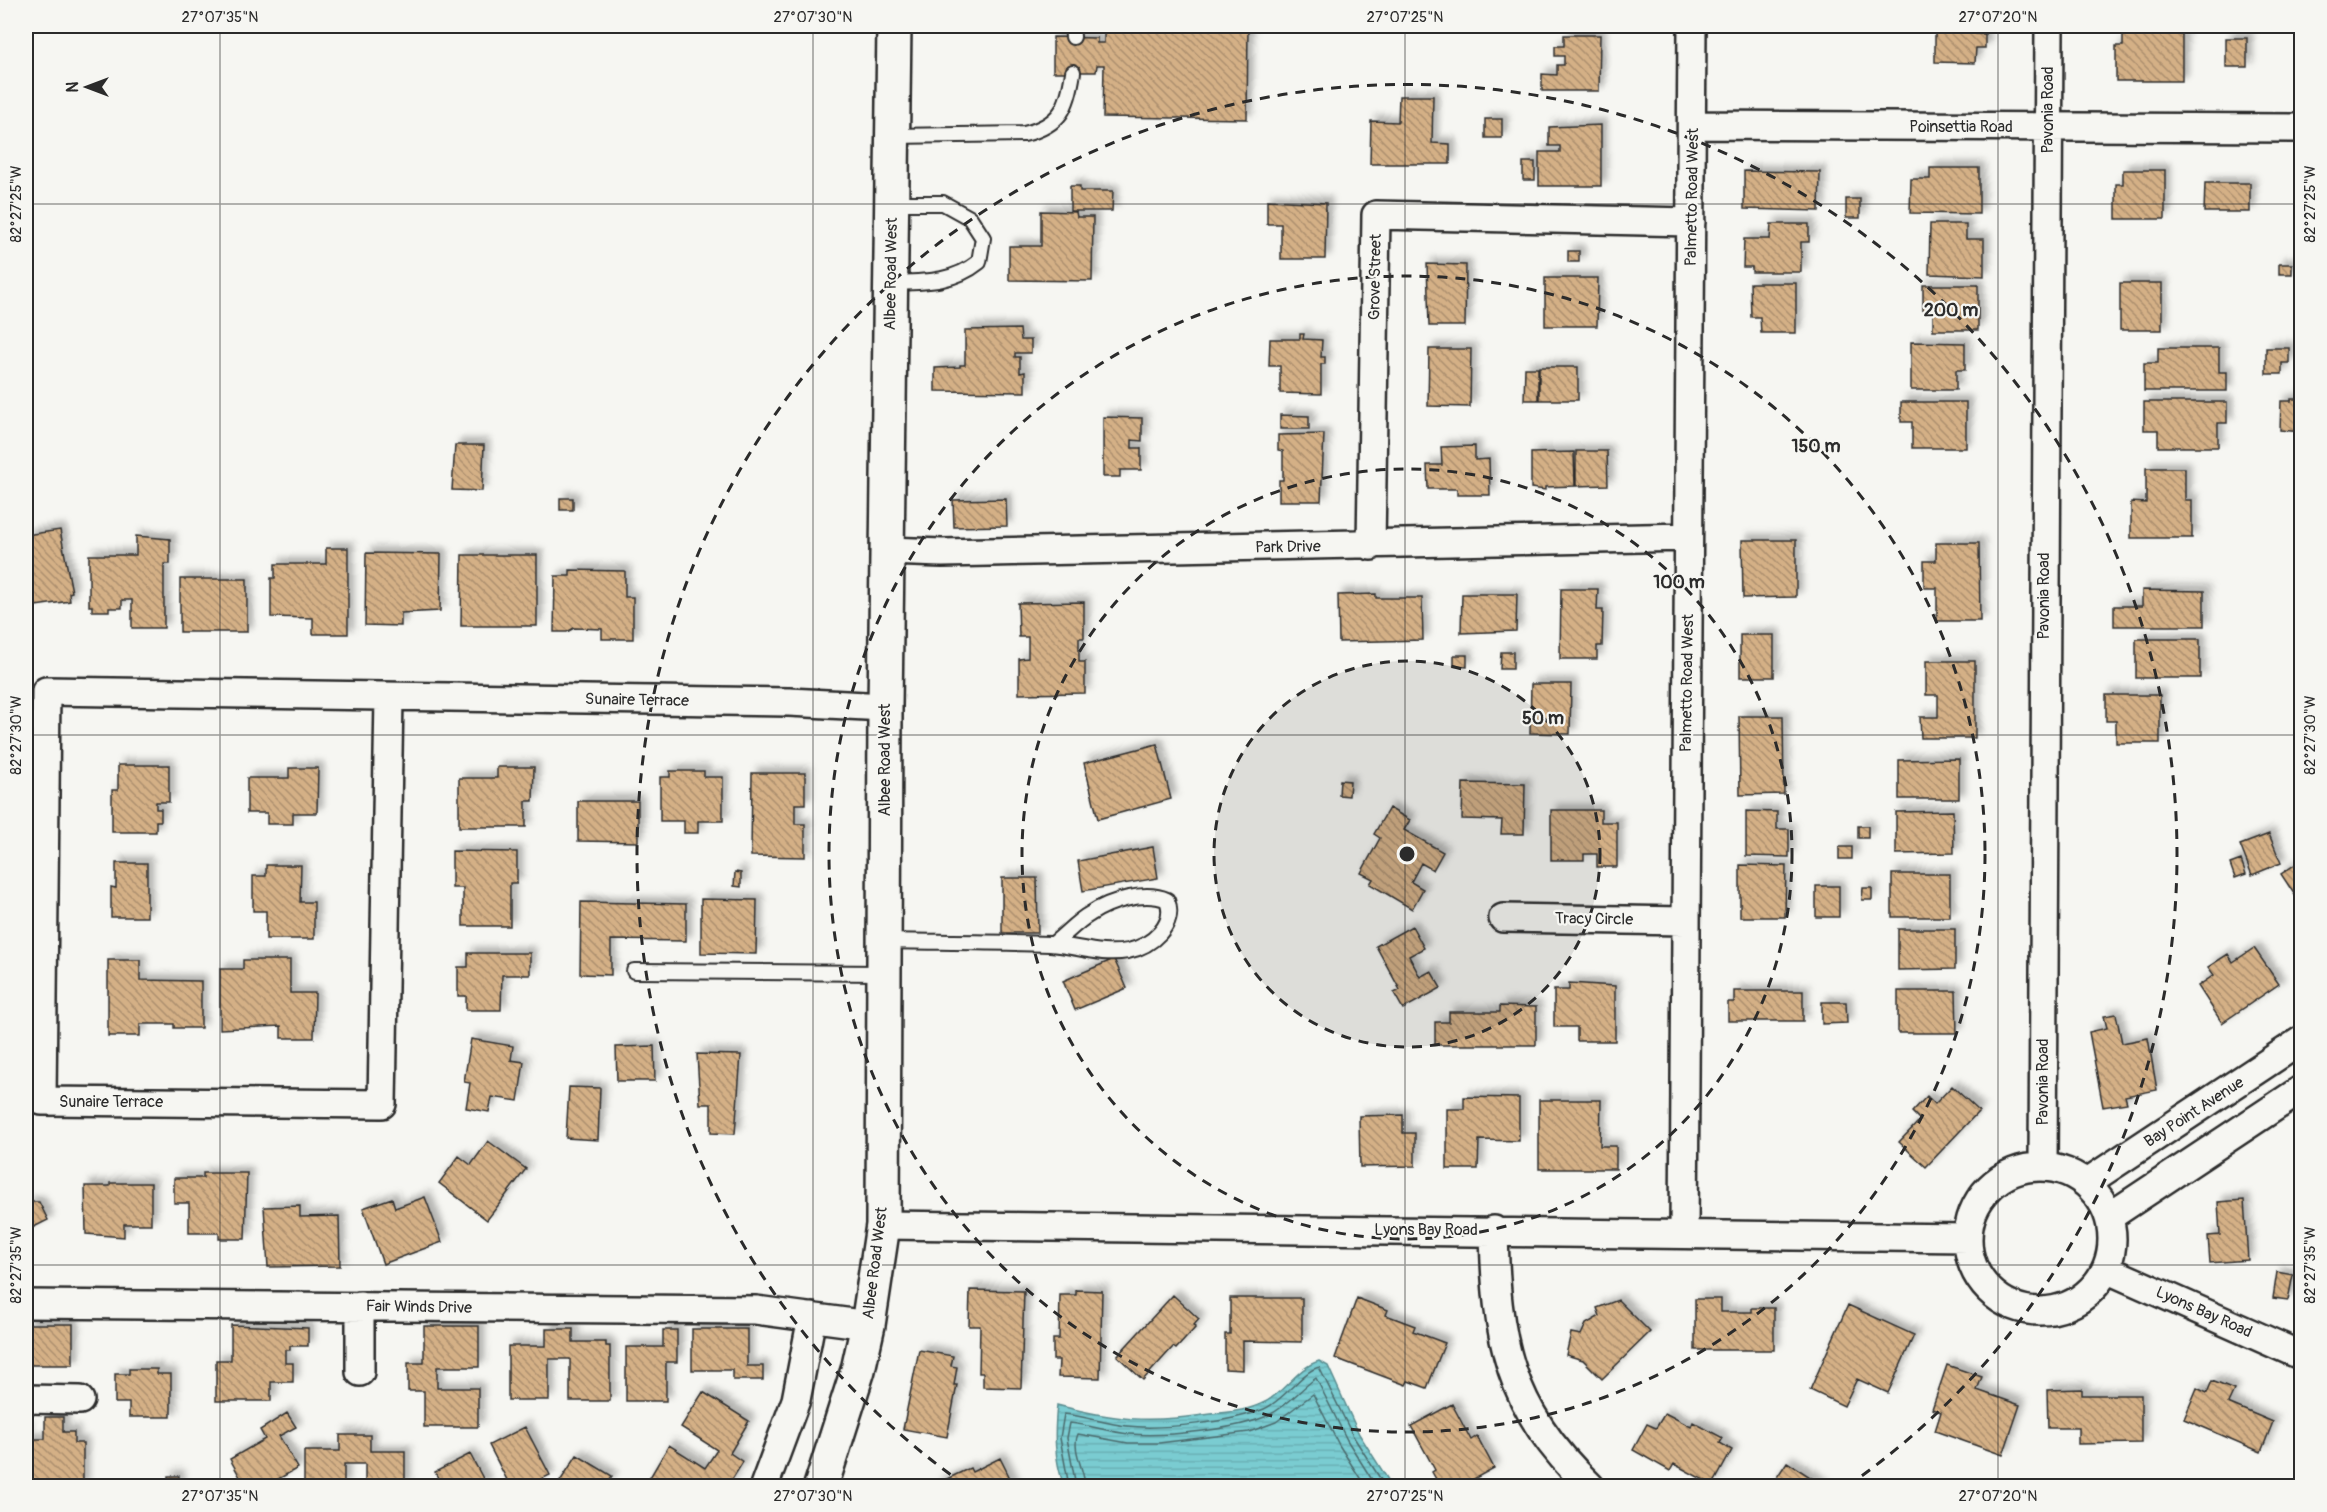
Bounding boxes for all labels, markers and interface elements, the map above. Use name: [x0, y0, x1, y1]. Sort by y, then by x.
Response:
text: 27°07'35"N: [182, 8, 258, 27]
text: 27°07'30"N: [774, 8, 852, 27]
text: 27°07'25"N: [1367, 8, 1443, 27]
text: 27°07'20"N: [1959, 8, 2037, 27]
north arrow: [57, 57, 117, 117]
street label: Pavonia Road: [2038, 66, 2058, 154]
text: N: [63, 81, 83, 92]
street label: Poinsettia Road: [1909, 117, 2013, 137]
street label: Palmetto Road West: [1681, 127, 1703, 266]
text: 82°27'25"W: [7, 165, 26, 243]
text: 82°27'25"W: [2301, 165, 2320, 243]
street label: Albee Road West: [880, 217, 902, 331]
street label: Grove Street: [1364, 233, 1386, 320]
text: 200 m: [1924, 299, 1978, 322]
text: 150 m: [1792, 435, 1841, 458]
street label: Park Drive: [1255, 536, 1321, 558]
street label: Pavonia Road: [2034, 552, 2054, 640]
text: 100 m: [1653, 571, 1705, 594]
street label: Palmetto Road West: [1676, 613, 1698, 752]
street label: Sunaire Terrace: [585, 689, 689, 711]
text: 82°27'30"W: [7, 695, 26, 775]
text: 82°27'30"W: [2301, 695, 2320, 775]
street label: Albee Road West: [875, 703, 895, 817]
text: 50 m: [1522, 707, 1564, 730]
centre of rings: [1397, 844, 1417, 864]
street label: Tracy Circle: [1555, 908, 1633, 930]
street label: Pavonia Road: [2033, 1038, 2053, 1126]
street label: Bay Point Avenue: [2140, 1072, 2248, 1152]
street label: Sunaire Terrace: [59, 1092, 163, 1112]
street label: Albee Road West: [858, 1205, 892, 1320]
street label: Lyons Bay Road: [1374, 1220, 1478, 1240]
text: 82°27'35"W: [7, 1226, 26, 1304]
text: 82°27'35"W: [2301, 1226, 2320, 1304]
street label: Lyons Bay Road: [2153, 1282, 2255, 1342]
street label: Fair Winds Drive: [366, 1296, 472, 1318]
text: 27°07'35"N: [182, 1487, 258, 1506]
text: 27°07'30"N: [774, 1487, 852, 1506]
text: 27°07'25"N: [1367, 1487, 1443, 1506]
text: 27°07'20"N: [1959, 1487, 2037, 1506]

